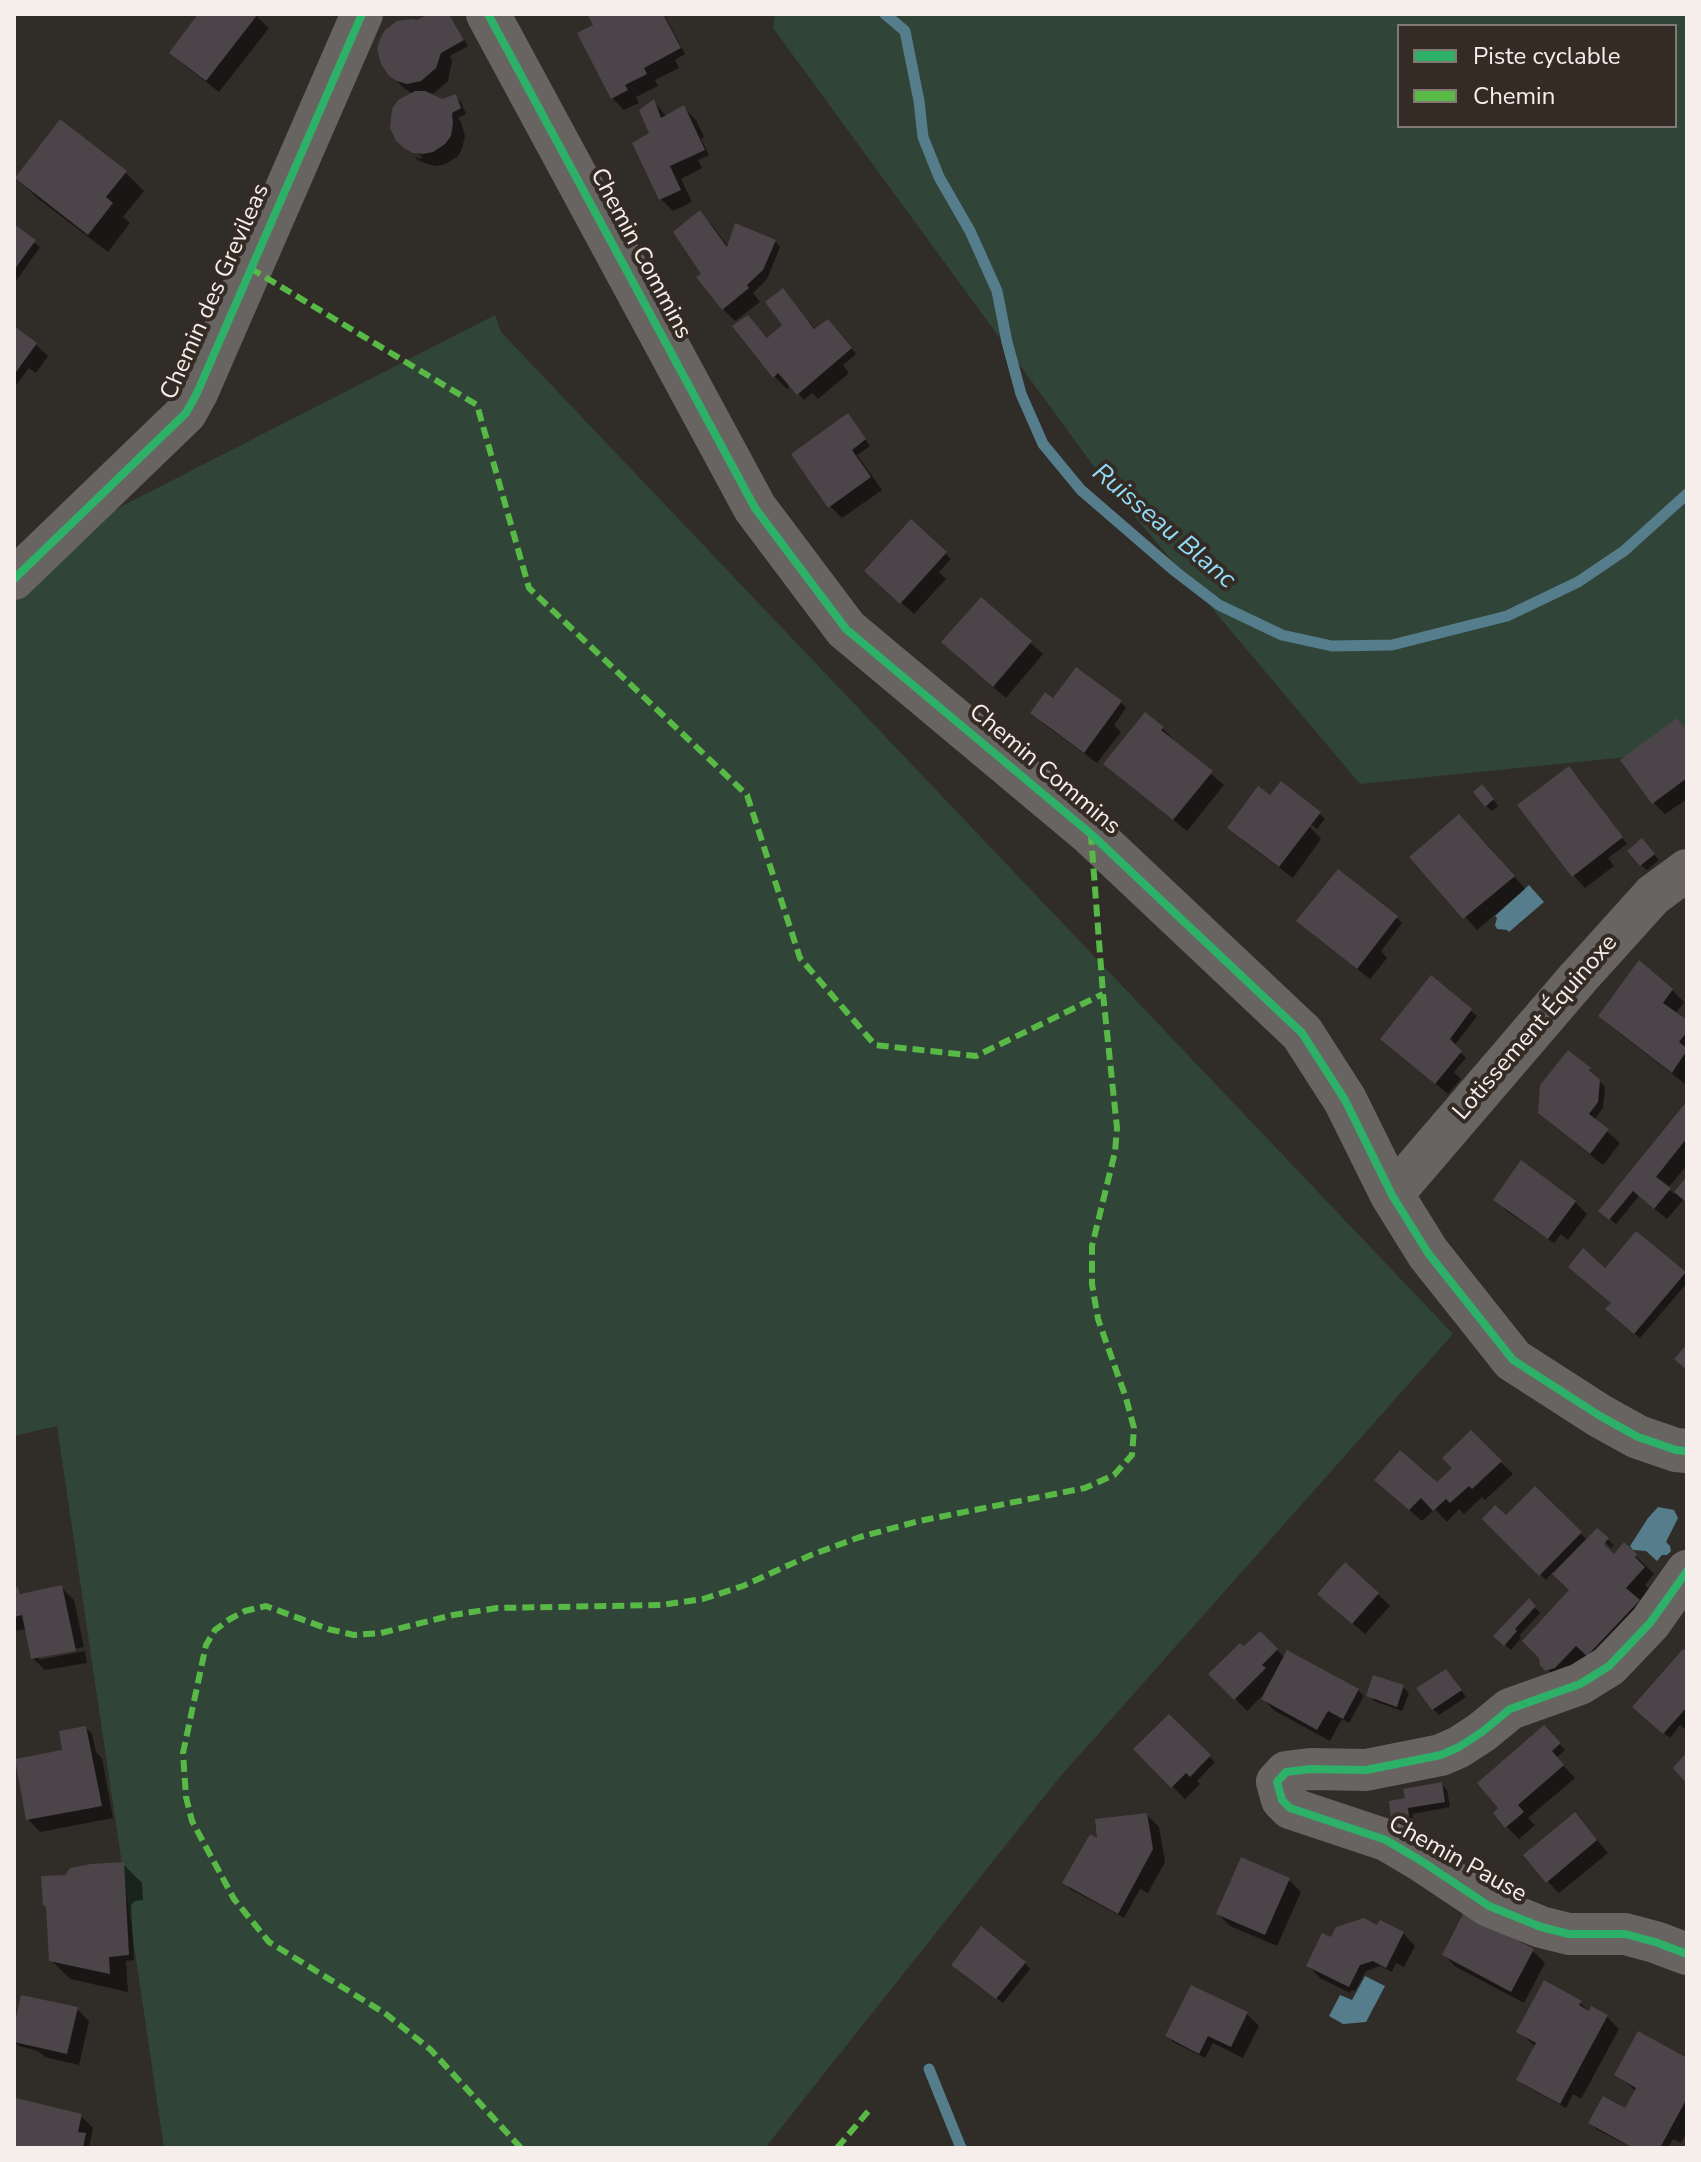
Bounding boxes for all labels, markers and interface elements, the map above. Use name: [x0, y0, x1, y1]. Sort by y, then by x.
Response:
legend: [1397, 24, 1677, 128]
text: Piste cyclable: [1473, 40, 1620, 72]
text: Chemin: [1473, 80, 1555, 112]
street label: Chemin Commins: [583, 164, 697, 344]
street label: Chemin des Grevileas: [155, 180, 277, 404]
water label: Ruisseau Blanc: [1085, 458, 1241, 596]
street label: Chemin Commins: [962, 698, 1126, 842]
street label: Lotissement Équinoxe: [1448, 929, 1624, 1127]
street label: Chemin Pause: [1383, 1810, 1531, 1910]

